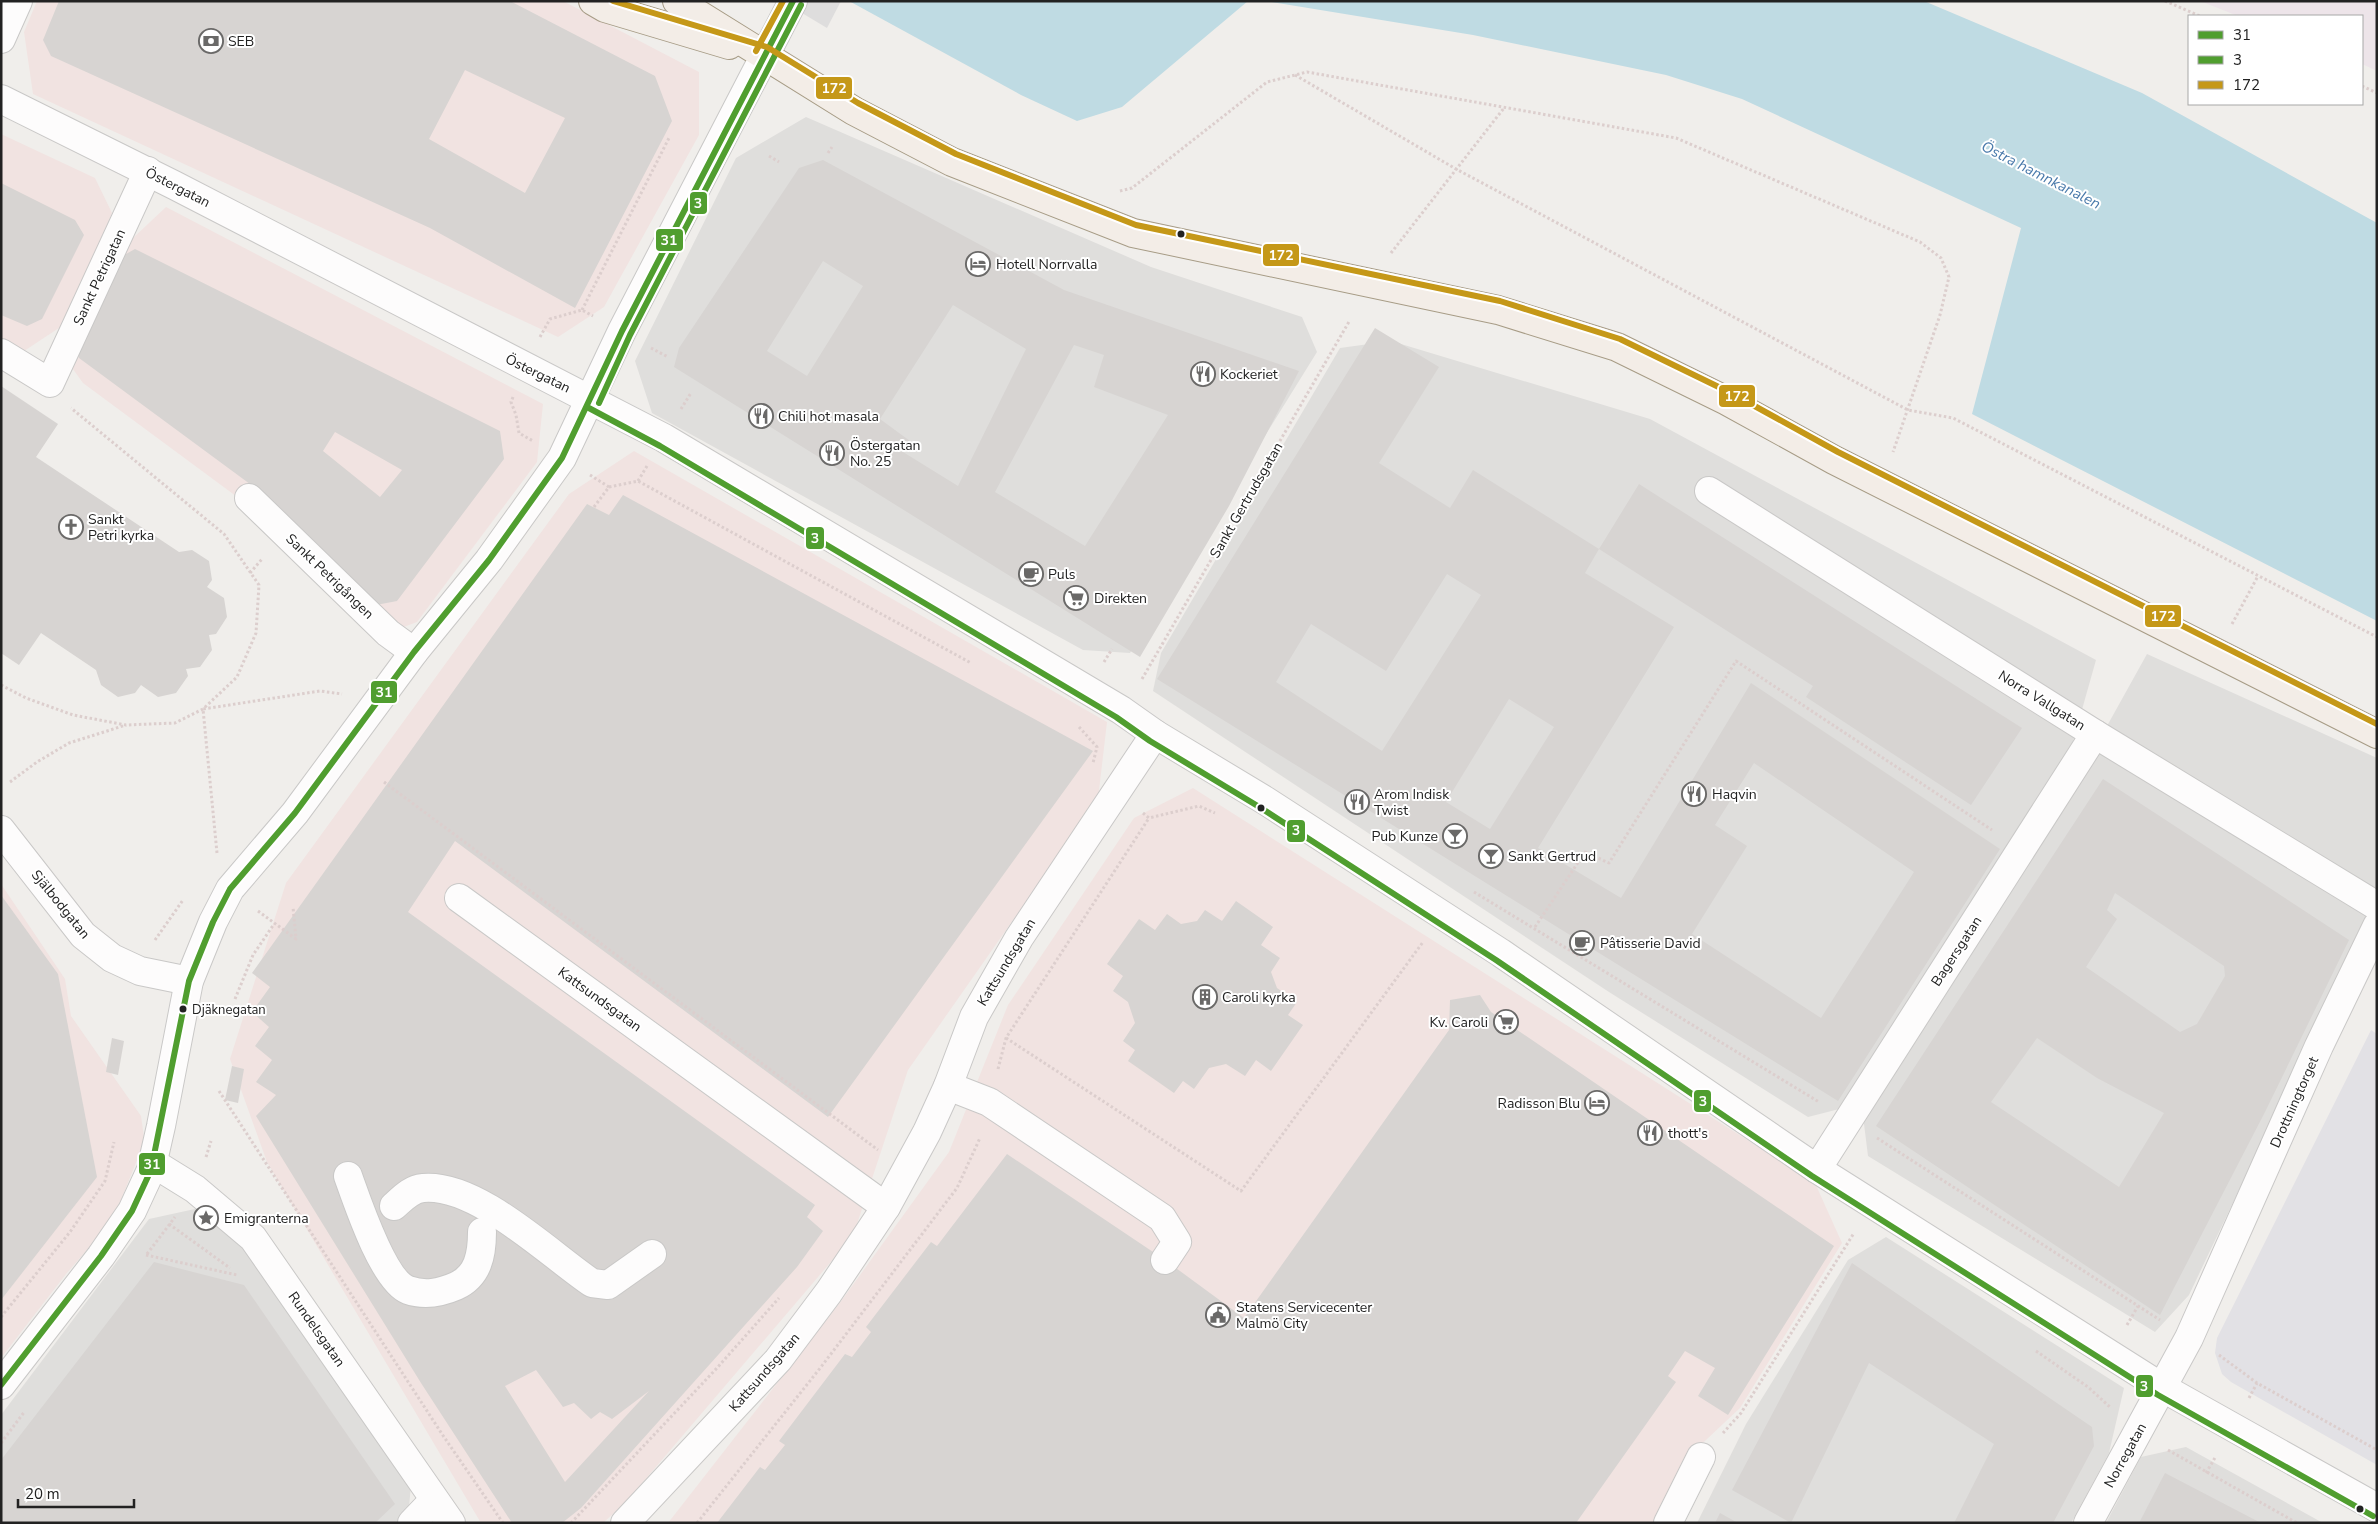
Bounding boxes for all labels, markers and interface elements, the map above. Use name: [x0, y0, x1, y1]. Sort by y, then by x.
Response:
legend: [2188, 15, 2363, 105]
text: 31: [2233, 25, 2251, 45]
bank icon: SEB: [198, 28, 224, 54]
place label: SEB: [228, 32, 254, 51]
text: 3: [2233, 50, 2242, 70]
text: 172: [2233, 75, 2260, 95]
line badge: 172: [815, 76, 853, 100]
text: 172: [821, 79, 847, 98]
water label: Östra hamnkanalen: [1978, 136, 2104, 214]
street label: Östergatan: [142, 163, 213, 212]
line badge: 3: [689, 191, 708, 215]
text: 3: [694, 194, 702, 213]
street label: Sankt Petrigatan: [69, 226, 130, 329]
line badge: 31: [655, 228, 684, 252]
unlabelled marker: [1176, 229, 1186, 239]
text: 31: [661, 231, 677, 250]
line badge: 172: [1262, 243, 1300, 267]
text: 172: [1268, 246, 1294, 265]
hotel icon: Hotell Norrvalla: [965, 251, 991, 277]
place label: Hotell Norrvalla: [996, 255, 1097, 274]
street label: Östergatan: [502, 349, 574, 397]
restaurant icon: Kockeriet: [1190, 361, 1216, 387]
place label: Kockeriet: [1220, 365, 1278, 384]
line badge: 172: [1718, 384, 1756, 408]
text: 172: [1724, 387, 1750, 406]
restaurant icon: Chili hot masala: [748, 403, 774, 429]
place label: Chili hot masala: [778, 407, 879, 426]
place label: Östergatan No. 25: [850, 436, 921, 471]
street label: Sankt Gertrudsgatan: [1205, 439, 1287, 562]
restaurant icon: Östergatan No. 25: [819, 440, 845, 466]
place label: Sankt Petri kyrka: [88, 510, 154, 545]
church icon: Sankt Petri kyrka: [58, 514, 84, 540]
line badge: 3: [805, 526, 825, 550]
street label: Sankt Petrigången: [281, 529, 378, 623]
text: 3: [811, 529, 819, 548]
cafe icon: Puls: [1018, 561, 1044, 587]
place label: Puls: [1048, 565, 1076, 584]
supermarket icon: Direkten: [1063, 585, 1089, 611]
place label: Direkten: [1094, 589, 1147, 608]
line badge: 172: [2144, 604, 2182, 628]
text: 172: [2150, 607, 2176, 626]
street label: Norra Vallgatan: [1995, 666, 2089, 735]
line badge: 31: [370, 680, 398, 704]
text: 31: [376, 683, 392, 702]
restaurant icon: Haqvin: [1681, 781, 1707, 807]
place label: Arom Indisk Twist: [1374, 785, 1450, 820]
place label: Haqvin: [1712, 785, 1757, 804]
restaurant icon: Arom Indisk Twist: [1344, 789, 1370, 815]
unlabelled marker: [1256, 803, 1266, 813]
line badge: 3: [1286, 819, 1306, 843]
text: 3: [1292, 821, 1300, 840]
bar icon: Pub Kunze: [1442, 823, 1468, 849]
place label: Pub Kunze: [1371, 827, 1438, 846]
bar icon: Sankt Gertrud: [1478, 843, 1504, 869]
place label: Sankt Gertrud: [1508, 847, 1596, 866]
street label: Själbodgatan: [27, 866, 94, 943]
street label: Bagersgatan: [1927, 913, 1986, 990]
street label: Kattsundsgatan: [973, 915, 1040, 1010]
cafe icon: Pâtisserie David: [1569, 930, 1595, 956]
place label: Pâtisserie David: [1600, 934, 1701, 953]
street label: Kattsundsgatan: [554, 963, 645, 1036]
building icon: Caroli kyrka: [1192, 984, 1218, 1010]
place label: Caroli kyrka: [1222, 988, 1296, 1007]
place label: Djäknegatan: [192, 1001, 266, 1019]
marker: Djäknegatan: [178, 1004, 188, 1014]
supermarket icon: Kv. Caroli: [1493, 1009, 1519, 1035]
place label: Kv. Caroli: [1430, 1013, 1488, 1032]
street label: Drottningtorget: [2266, 1053, 2323, 1151]
line badge: 3: [1693, 1089, 1712, 1113]
hotel icon: Radisson Blu: [1584, 1090, 1610, 1116]
text: 3: [1699, 1092, 1707, 1111]
place label: Radisson Blu: [1498, 1094, 1580, 1113]
restaurant icon: thott's: [1637, 1120, 1663, 1146]
place label: thott's: [1668, 1124, 1708, 1143]
line badge: 31: [138, 1152, 166, 1176]
text: 31: [144, 1155, 160, 1174]
place icon: Emigranterna: [193, 1205, 219, 1231]
place label: Emigranterna: [224, 1209, 309, 1228]
street label: Rundelsgatan: [284, 1288, 349, 1371]
place label: Statens Servicecenter Malmö City: [1236, 1298, 1372, 1333]
public building icon: Statens Servicecenter Malmö City: [1205, 1302, 1231, 1328]
street label: Kattsundsgatan: [725, 1329, 804, 1416]
line badge: 3: [2135, 1374, 2154, 1398]
text: 3: [2140, 1377, 2148, 1396]
street label: Norregatan: [2100, 1419, 2151, 1491]
scale bar: [18, 1476, 134, 1508]
text: 20 m: [25, 1484, 60, 1504]
unlabelled marker: [2355, 1504, 2365, 1514]

